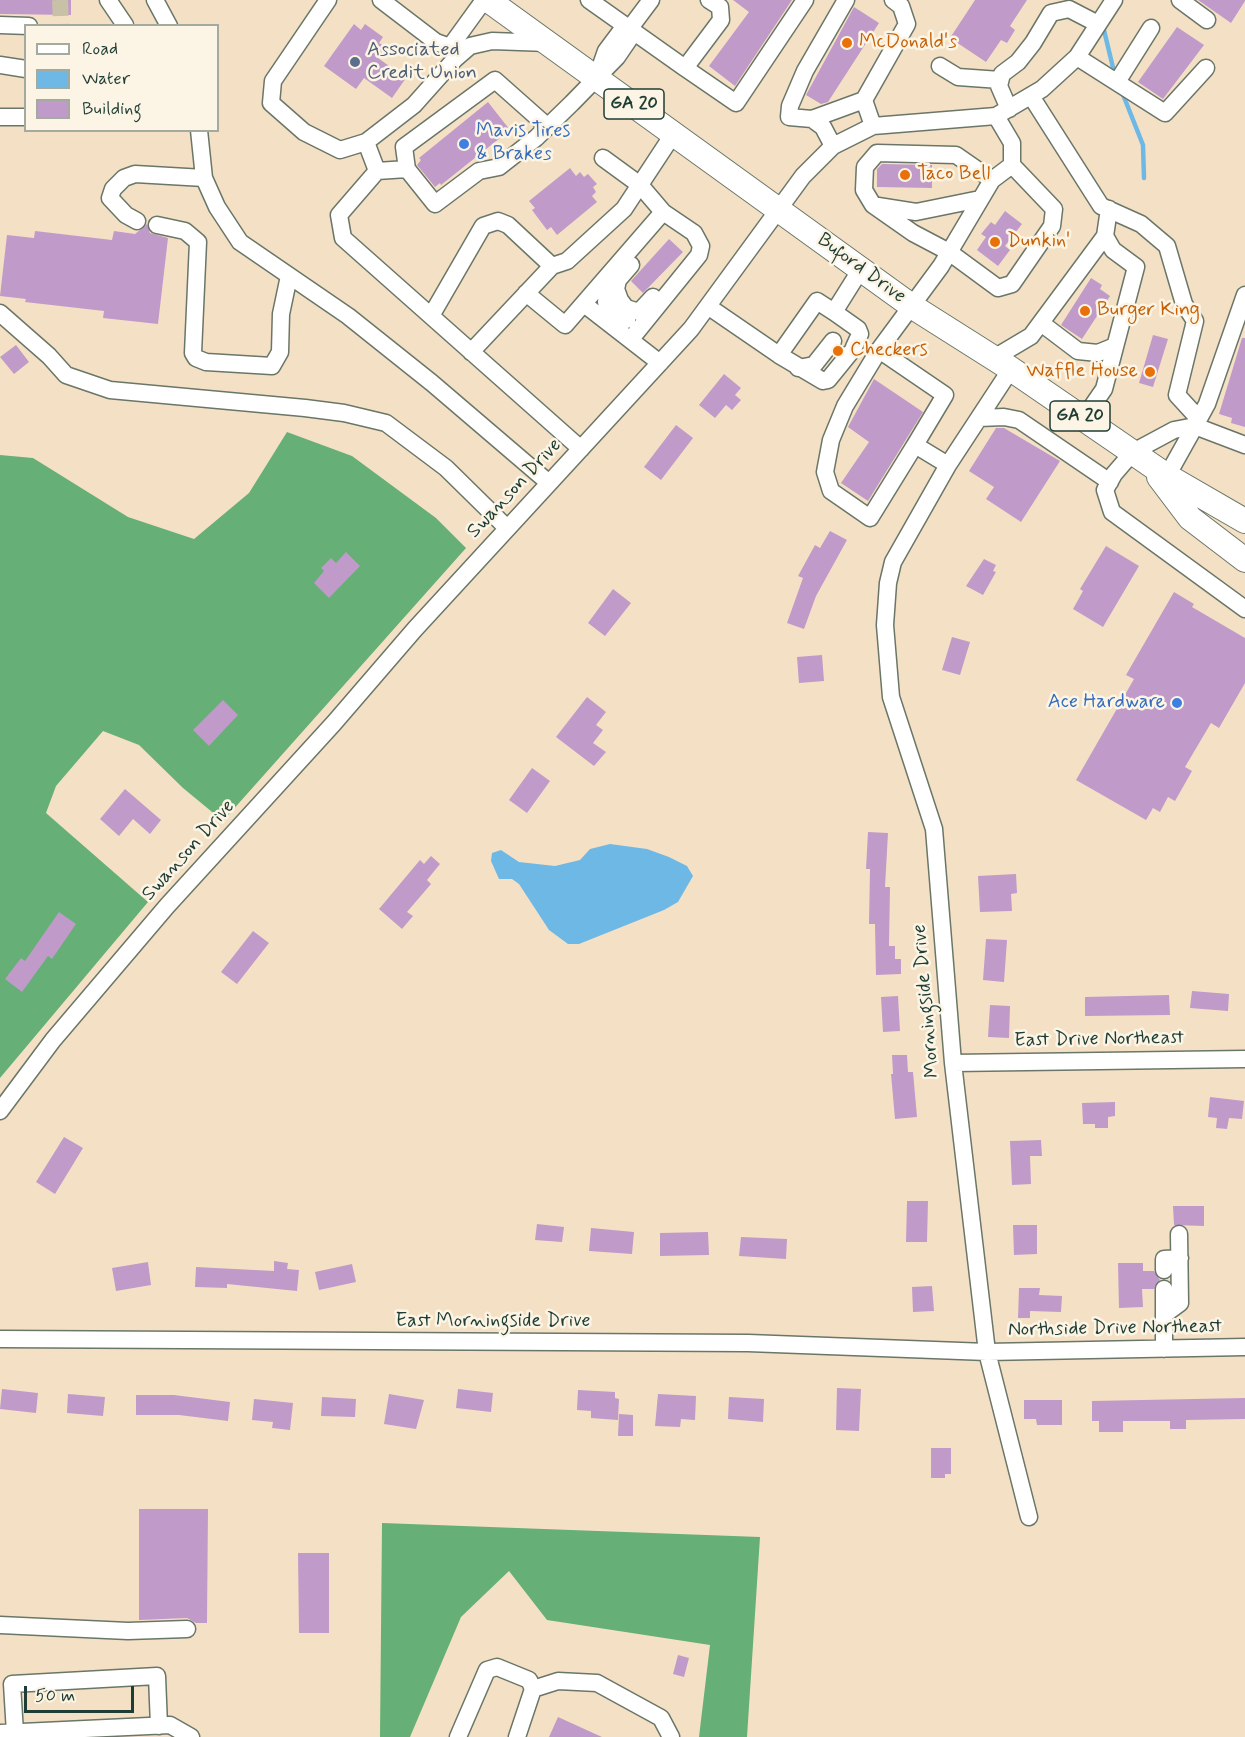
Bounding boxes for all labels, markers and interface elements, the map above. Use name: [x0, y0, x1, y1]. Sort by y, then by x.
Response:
legend: [24, 24, 219, 132]
place label: McDonald's: [859, 31, 957, 55]
marker: McDonald's: [840, 36, 854, 50]
text: Road: [82, 37, 118, 61]
place label: Associated Credit Union: [367, 39, 477, 86]
marker: Associated Credit Union: [348, 55, 362, 69]
text: Water: [82, 67, 130, 91]
road number: GA 20: [604, 89, 664, 119]
text: Building: [82, 97, 142, 121]
place label: Mavis Tires & Brakes: [476, 120, 570, 167]
marker: Mavis Tires & Brakes: [457, 137, 471, 151]
place label: Taco Bell: [917, 163, 990, 187]
marker: Taco Bell: [898, 168, 912, 182]
street label: Buford Drive: [812, 229, 910, 309]
place label: Dunkin': [1007, 230, 1070, 254]
marker: Dunkin': [988, 235, 1002, 249]
place label: Burger King: [1097, 299, 1200, 323]
marker: Burger King: [1078, 304, 1092, 318]
place label: Checkers: [850, 339, 928, 363]
marker: Checkers: [831, 344, 845, 358]
place label: Waffle House: [1026, 360, 1138, 384]
marker: Waffle House: [1143, 365, 1157, 379]
road number: GA 20: [1050, 401, 1110, 431]
street label: Swanson Drive: [463, 434, 567, 544]
place label: Ace Hardware: [1048, 691, 1165, 715]
marker: Ace Hardware: [1170, 696, 1184, 710]
street label: Swanson Drive: [137, 796, 241, 906]
street label: Morningside Drive: [908, 923, 946, 1079]
street label: East Drive Northeast: [1014, 1027, 1184, 1053]
street label: East Morningside Drive: [395, 1310, 591, 1334]
street label: Northside Drive Northeast: [1008, 1315, 1222, 1343]
scale bar: [27, 1674, 136, 1712]
text: 50 m: [35, 1684, 75, 1708]

